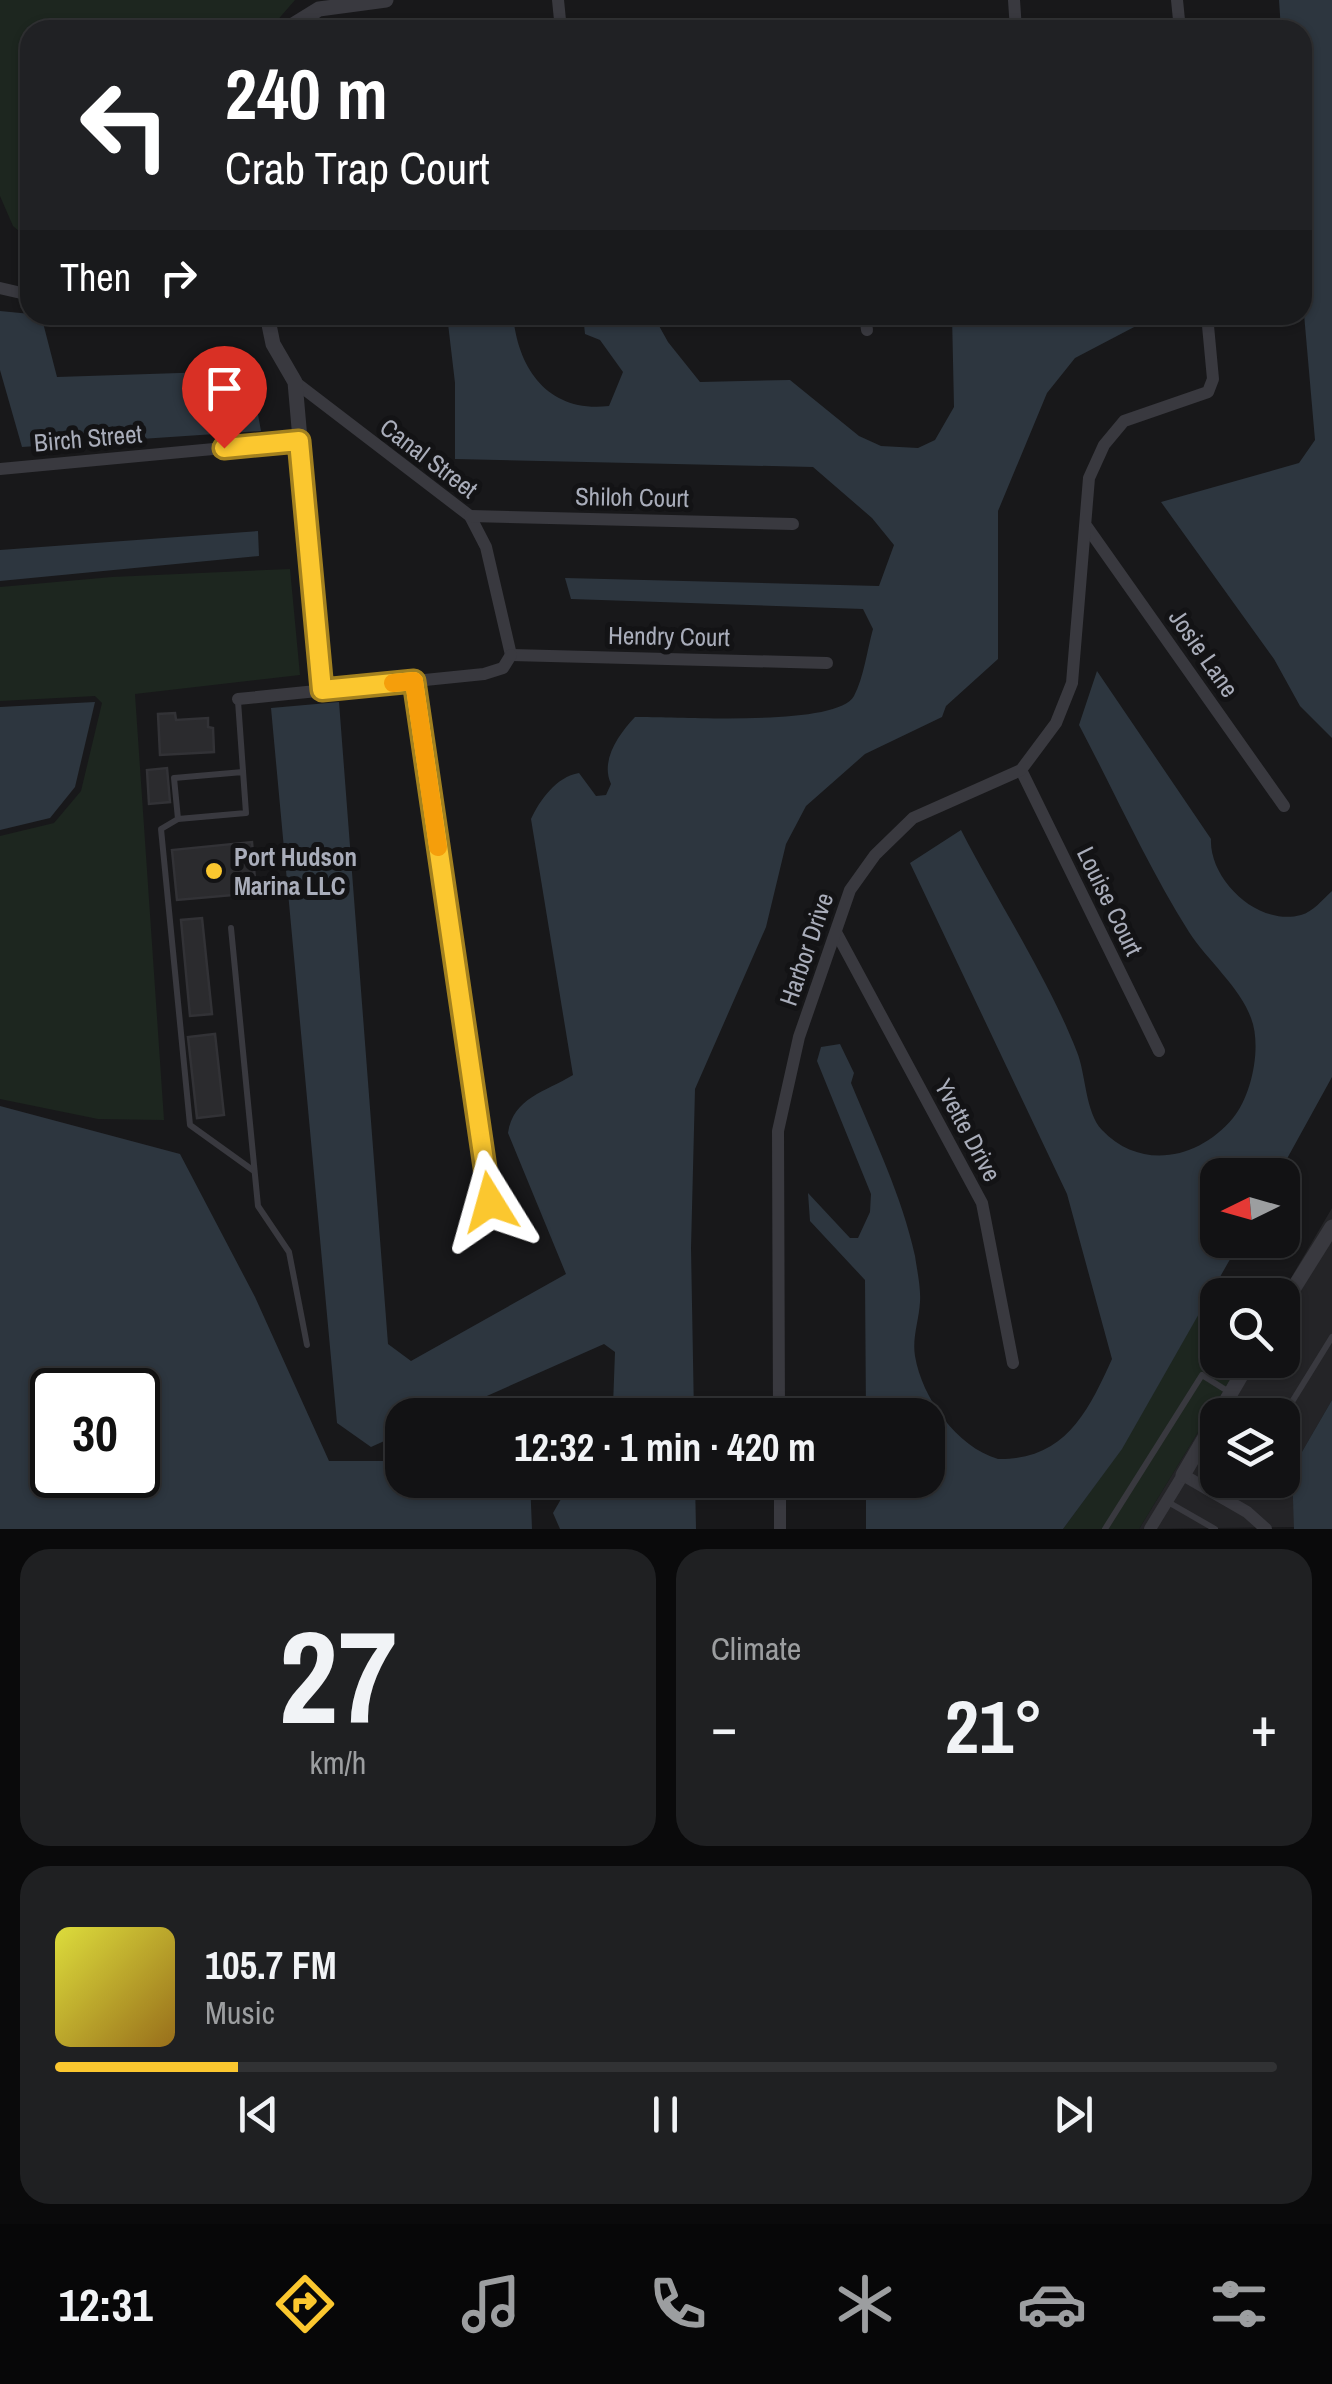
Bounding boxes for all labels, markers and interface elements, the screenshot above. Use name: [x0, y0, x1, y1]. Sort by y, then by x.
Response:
text: 240 m: [225, 47, 388, 141]
icon: left: [60, 60, 190, 190]
text: Crab Trap Court: [225, 137, 490, 198]
icon: right: [151, 250, 206, 305]
text: Then: [60, 252, 131, 303]
pin: [182, 346, 267, 449]
icon: arrive: [197, 361, 252, 416]
street label: Canal Street: [373, 410, 485, 506]
street label: Birch Street: [33, 416, 144, 460]
street label: Shiloh Court: [575, 479, 690, 515]
street label: Josie Lane: [1161, 602, 1247, 704]
street label: Hendry Court: [608, 618, 731, 654]
place label: Port Hudson Marina LLC: [234, 840, 357, 903]
street label: Louise Court: [1069, 841, 1151, 961]
marker: Port Hudson Marina LLC: [203, 860, 225, 882]
street label: Harbor Drive: [771, 888, 841, 1010]
street label: Yvette Drive: [927, 1073, 1009, 1187]
position arrow: [438, 1150, 542, 1254]
north arrow: [1200, 1158, 1300, 1258]
map controls: [1200, 1158, 1300, 1498]
button: search: [1200, 1278, 1300, 1378]
speed limit sign: 30: [30, 1368, 160, 1498]
button: layers: [1200, 1398, 1300, 1498]
text: 12:32 · 1 min · 420 m: [514, 1422, 816, 1473]
text: 27: [279, 1588, 397, 1764]
text: Climate: [711, 1627, 801, 1670]
text: 21°: [945, 1675, 1043, 1776]
text: −: [711, 1689, 737, 1763]
text: +: [1251, 1689, 1277, 1763]
text: km/h: [310, 1741, 366, 1784]
text: 105.7 FM: [205, 1940, 337, 1991]
text: Music: [205, 1991, 275, 2034]
icon: previous: [231, 2087, 286, 2142]
icon: pause: [638, 2087, 693, 2142]
icon: next: [1046, 2087, 1101, 2142]
icon: directions: [270, 2269, 340, 2339]
icon: music: [456, 2269, 526, 2339]
icon: phone: [643, 2269, 713, 2339]
icon: climate: [830, 2269, 900, 2339]
icon: car: [1017, 2269, 1087, 2339]
icon: filters: [1204, 2269, 1274, 2339]
text: 12:31: [58, 2274, 153, 2335]

